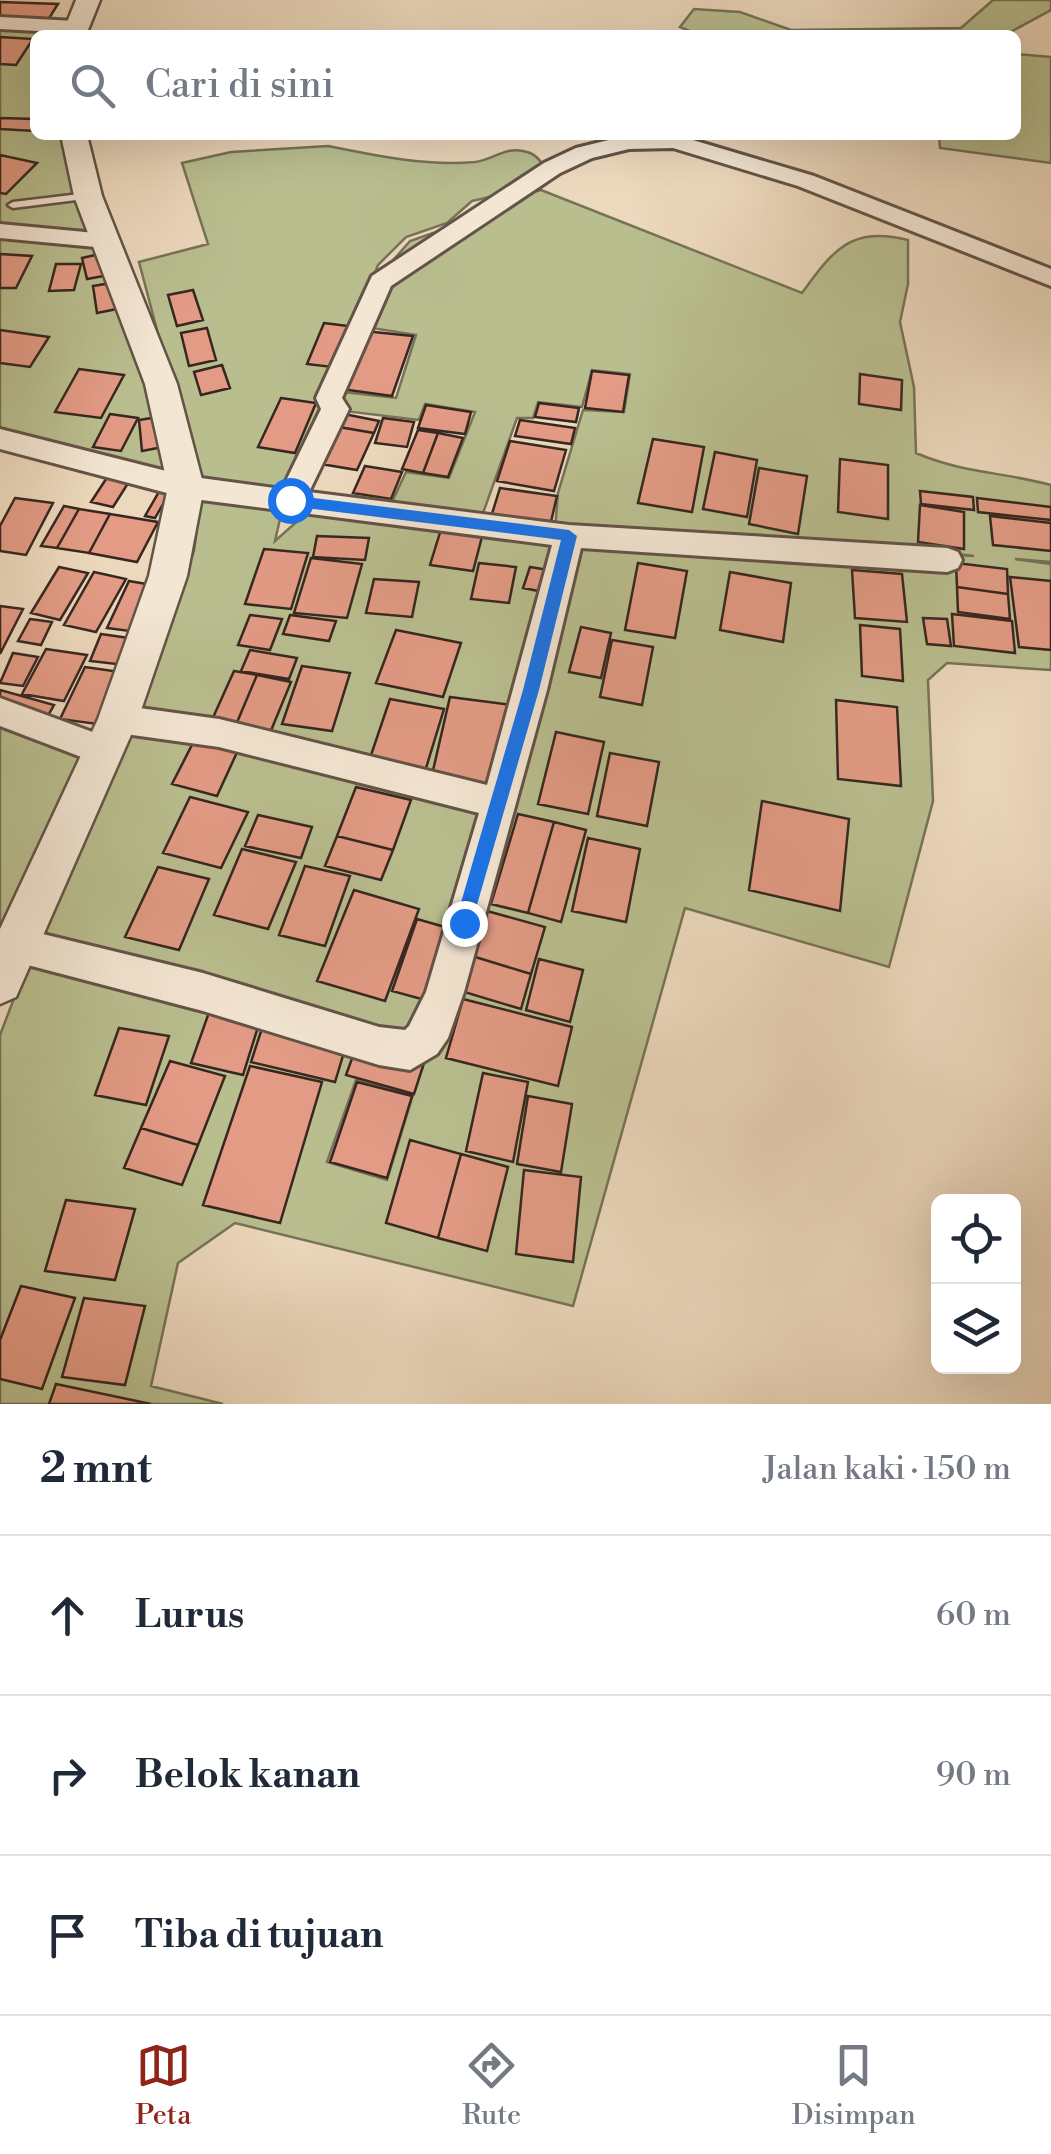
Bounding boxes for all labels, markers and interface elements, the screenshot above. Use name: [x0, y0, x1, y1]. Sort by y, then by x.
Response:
search box: [30, 30, 1021, 140]
icon: search: [65, 58, 120, 113]
text: Cari di sini: [145, 62, 334, 109]
route start: [268, 478, 314, 524]
route end: [442, 901, 488, 947]
map controls: [931, 1194, 1021, 1374]
button: locate: [931, 1194, 1021, 1284]
button: layers: [931, 1284, 1021, 1374]
text: 2 mnt: [40, 1443, 152, 1496]
text: Jalan kaki · 150 m: [763, 1449, 1011, 1489]
icon: ahead: [40, 1588, 95, 1643]
text: Lurus: [135, 1592, 244, 1639]
text: 60 m: [936, 1595, 1011, 1635]
icon: right: [40, 1748, 95, 1803]
text: Belok kanan: [135, 1752, 360, 1799]
text: 90 m: [936, 1755, 1011, 1795]
icon: arrive: [40, 1908, 95, 1963]
text: Tiba di tujuan: [135, 1912, 383, 1959]
tab: Peta: [135, 2038, 191, 2133]
tab: Rute: [462, 2038, 521, 2133]
tab: Disimpan: [792, 2038, 916, 2133]

